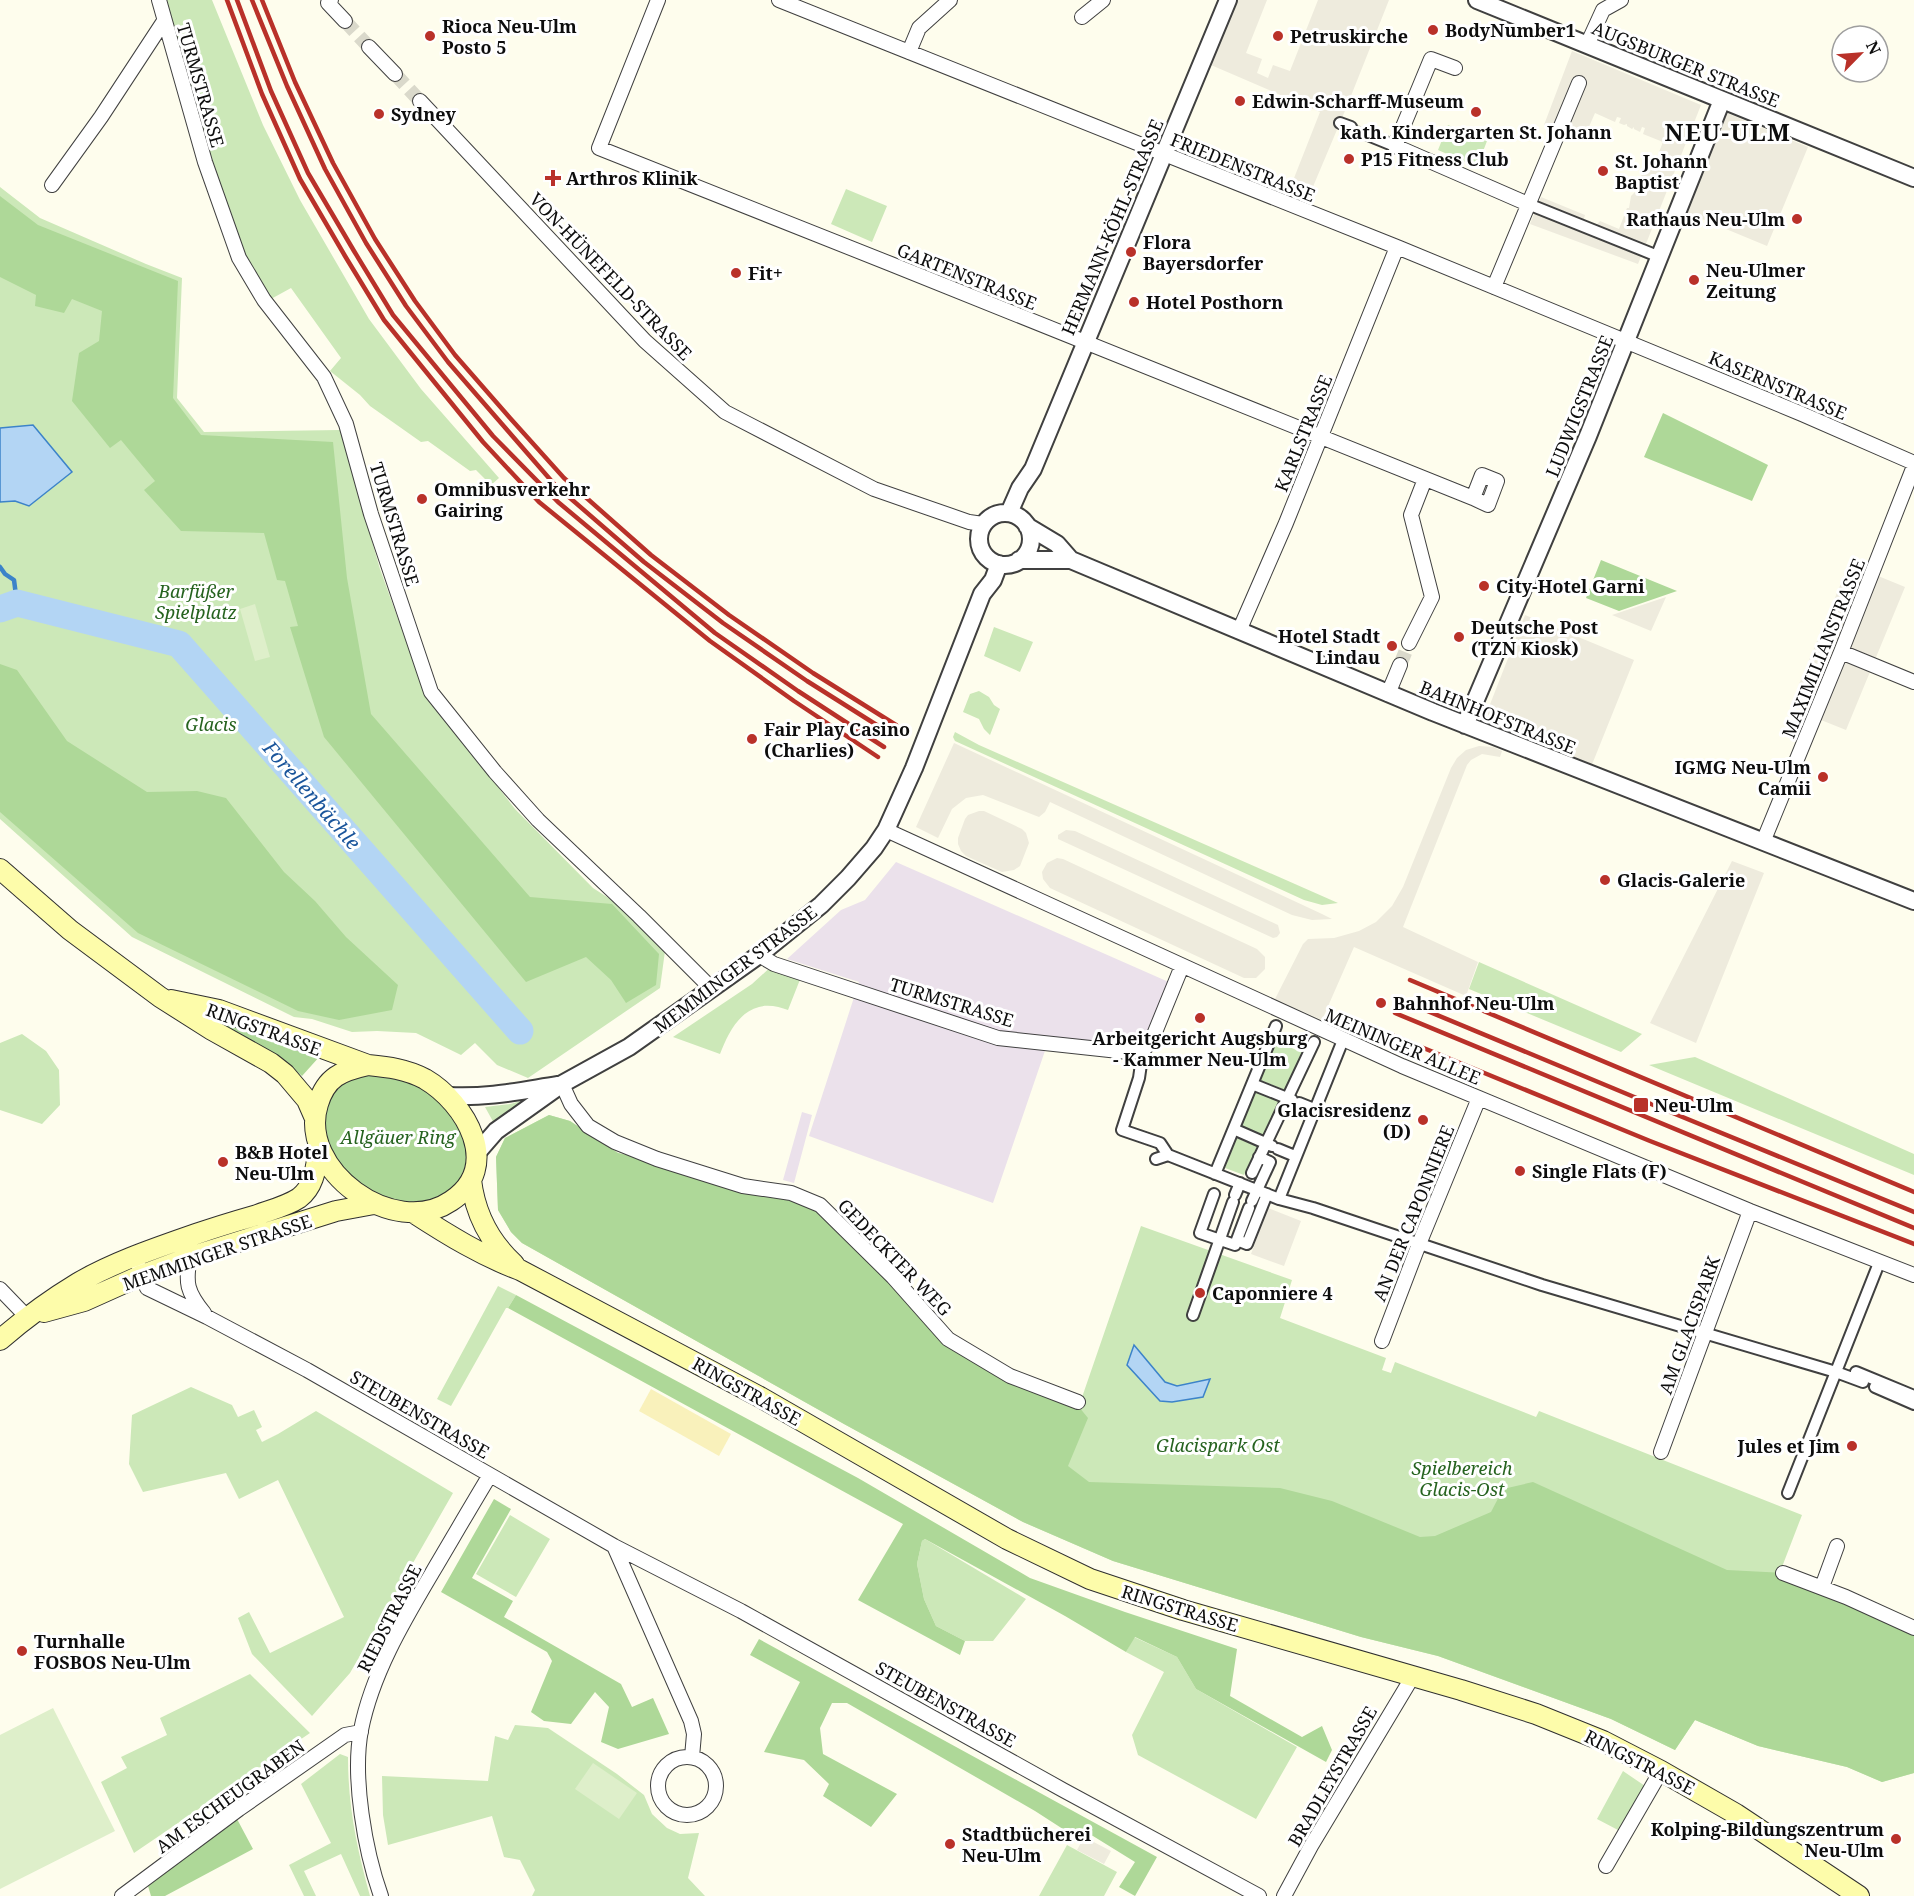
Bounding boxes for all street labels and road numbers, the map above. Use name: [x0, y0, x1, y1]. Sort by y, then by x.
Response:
street label: AUGSBURGER STRASSE: [1589, 15, 1783, 113]
street label: TURMSTRASSE: [172, 20, 230, 150]
street label: HERMANN-KÖHL-STRASSE: [1056, 115, 1168, 339]
street label: FRIEDENSTRASSE: [1167, 127, 1319, 207]
street label: VON-HÜNEFELD-STRASSE: [525, 187, 697, 365]
street label: GARTENSTRASSE: [894, 237, 1040, 315]
street label: LUDWIGSTRASSE: [1540, 332, 1618, 480]
street label: KASERNSTRASSE: [1705, 345, 1851, 425]
street label: KARLSTRASSE: [1269, 371, 1337, 495]
street label: TURMSTRASSE: [365, 459, 425, 589]
street label: MAXIMILIANSTRASSE: [1776, 555, 1870, 741]
street label: BAHNHOFSTRASSE: [1416, 675, 1580, 759]
street label: MEMMINGER STRASSE: [649, 900, 821, 1038]
street label: TURMSTRASSE: [887, 972, 1017, 1032]
street label: RINGSTRASSE: [203, 997, 325, 1061]
street label: MEININGER ALLEE: [1321, 1002, 1485, 1090]
street label: AN DER CAPONNIERE: [1367, 1121, 1459, 1305]
street label: GEDECKTER WEG: [833, 1193, 957, 1321]
street label: MEMMINGER STRASSE: [119, 1208, 315, 1296]
street label: AM GLACISPARK: [1653, 1252, 1725, 1397]
street label: RINGSTRASSE: [688, 1351, 806, 1431]
street label: STEUBENSTRASSE: [346, 1364, 494, 1464]
street label: RIEDSTRASSE: [351, 1560, 427, 1676]
street label: RINGSTRASSE: [1119, 1579, 1241, 1637]
street label: STEUBENSTRASSE: [871, 1655, 1021, 1753]
street label: BRADLEYSTRASSE: [1282, 1702, 1382, 1850]
street label: RINGSTRASSE: [1581, 1724, 1699, 1800]
street label: AM ESCHEUGRABEN: [151, 1734, 310, 1858]

